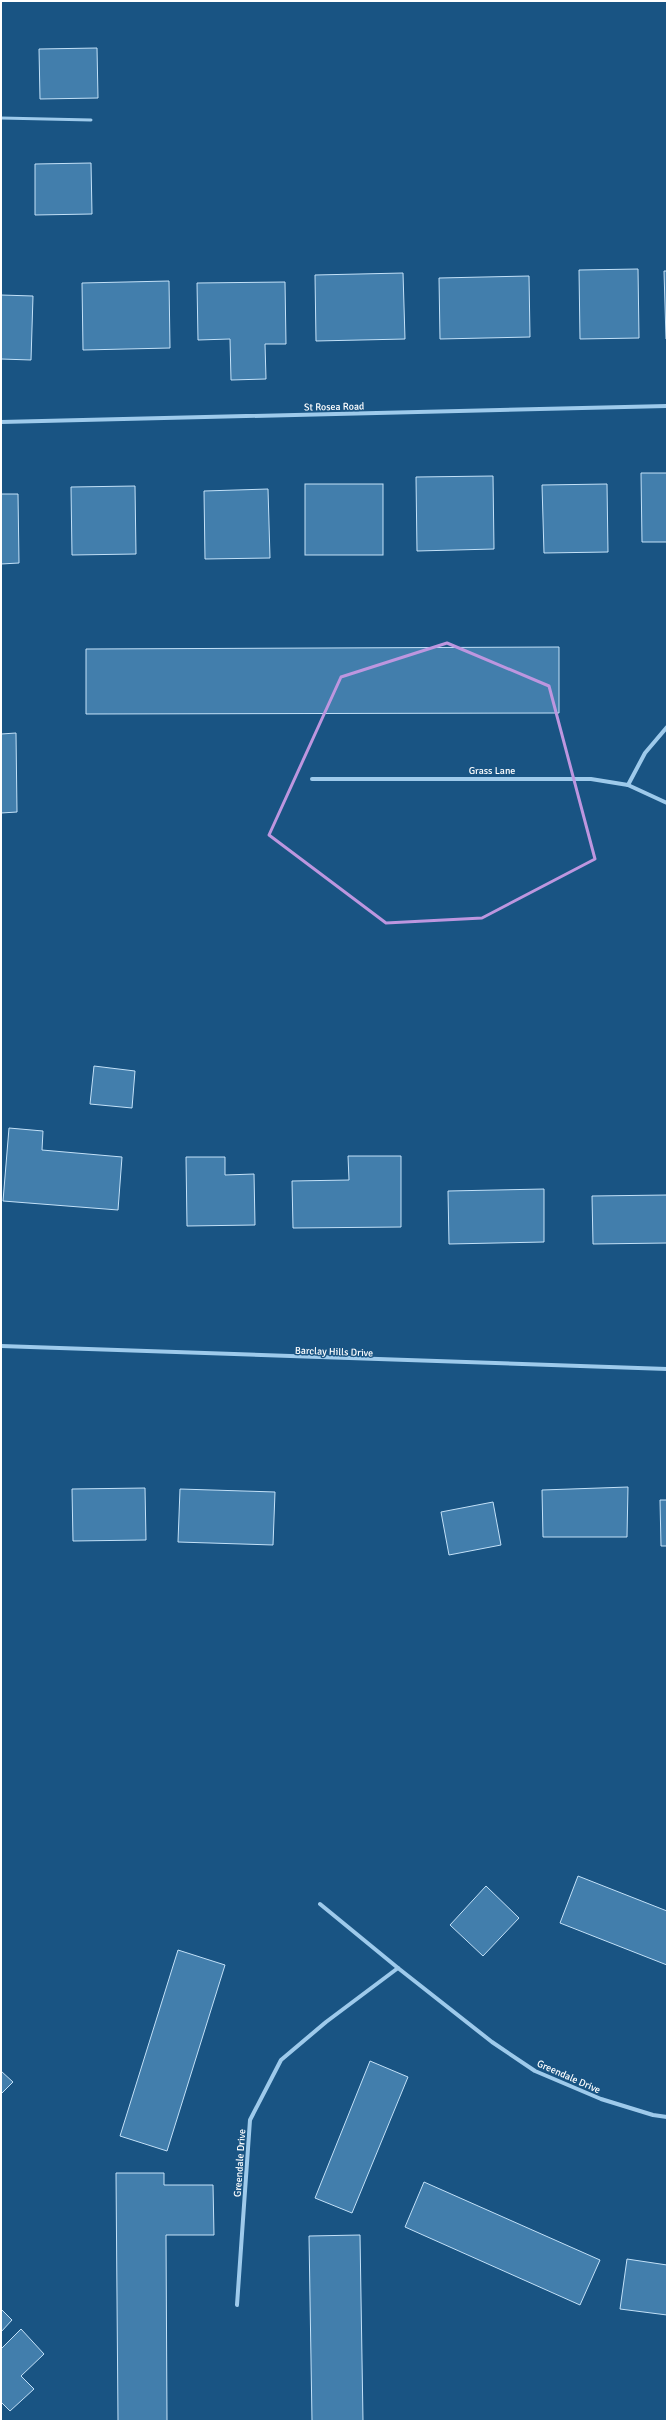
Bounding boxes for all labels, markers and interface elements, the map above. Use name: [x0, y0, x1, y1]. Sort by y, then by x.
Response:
street label: St Rosea Road: [304, 400, 364, 414]
street label: Grass Lane: [469, 765, 515, 777]
street label: Barclay Hills Drive: [295, 1345, 373, 1359]
street label: Greendale Drive: [535, 2058, 602, 2096]
street label: Greendale Drive: [232, 2129, 248, 2197]

